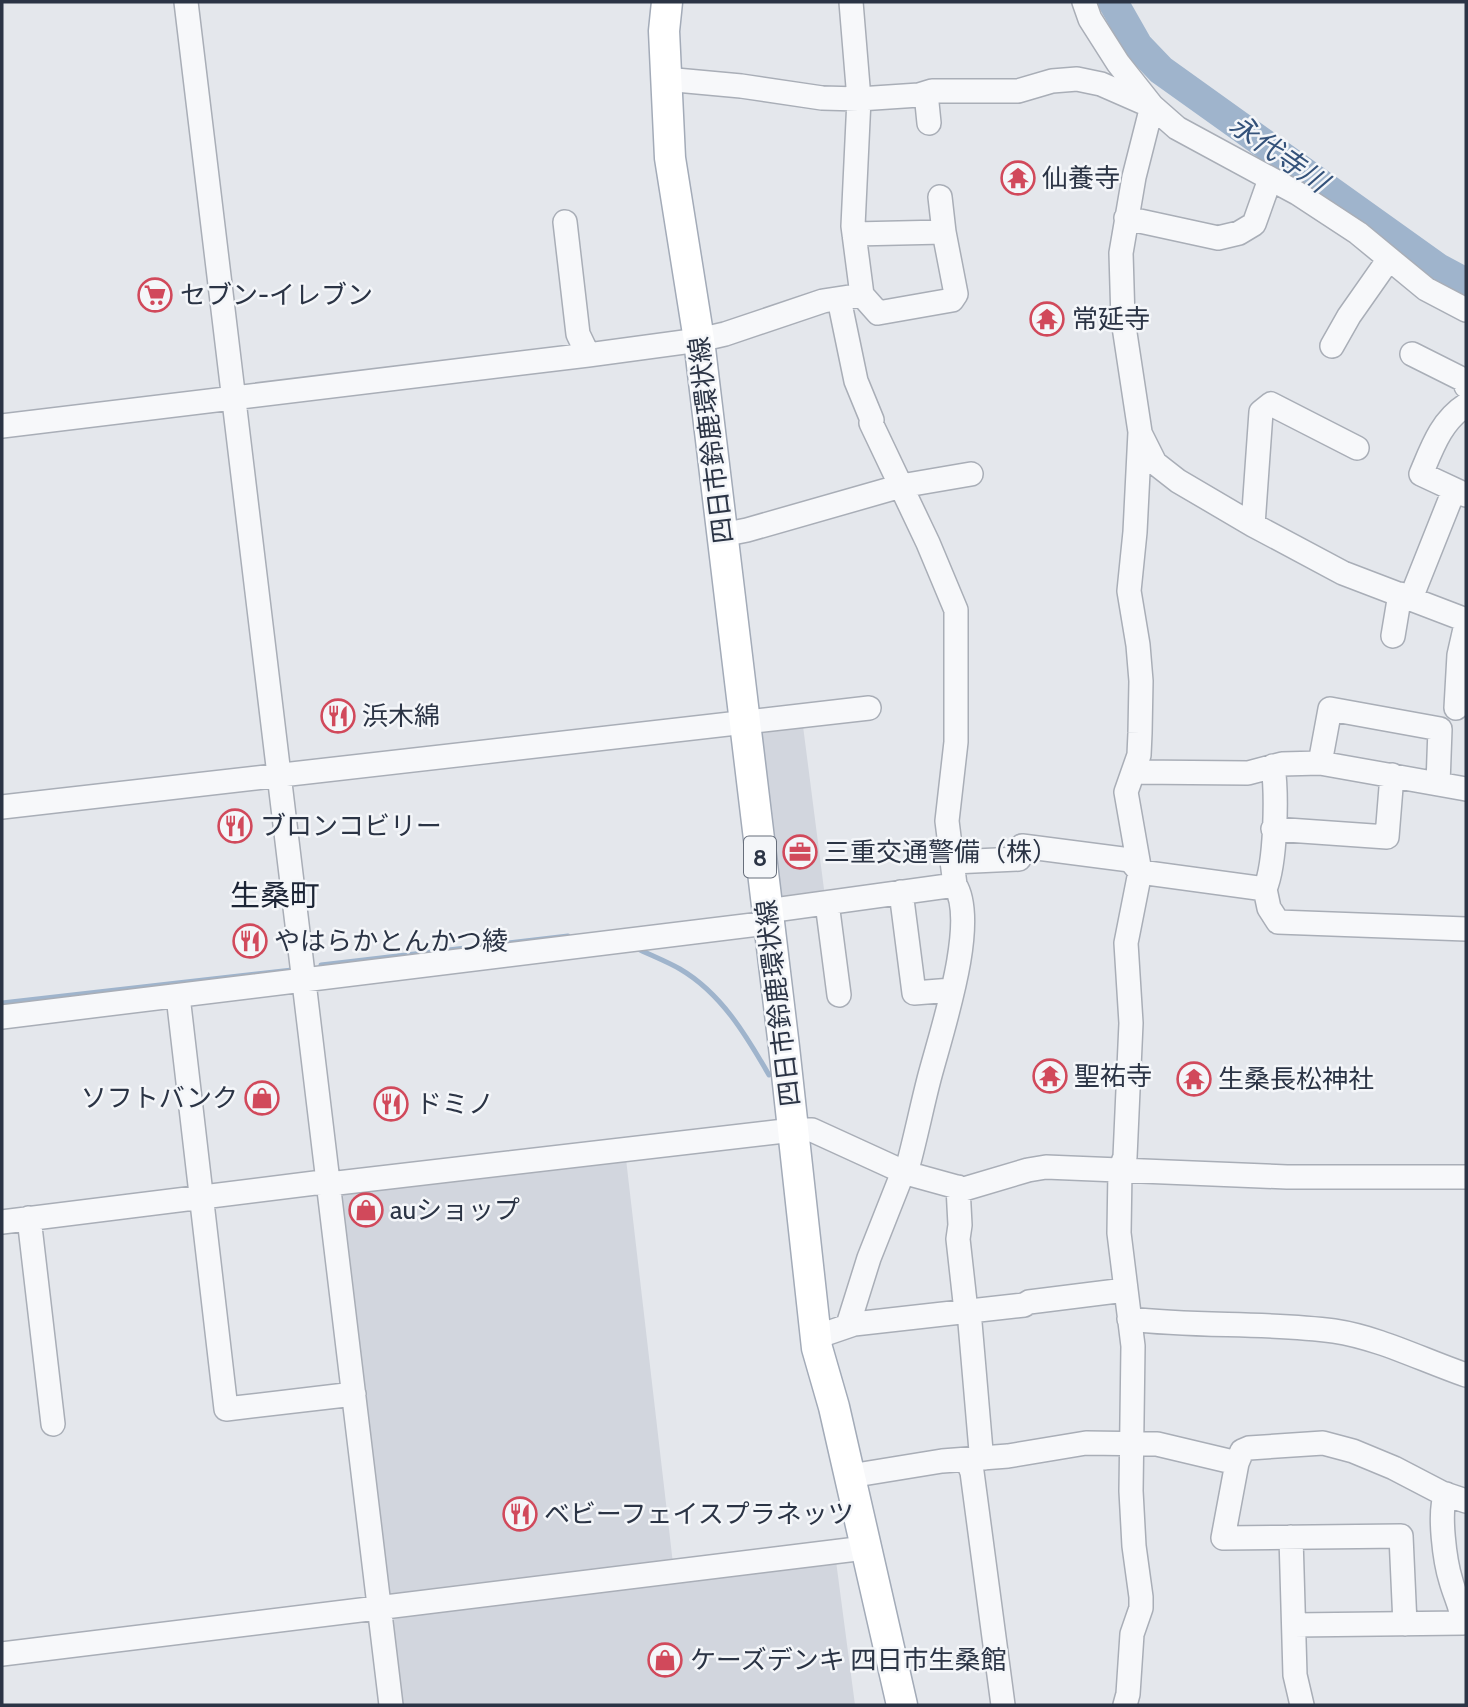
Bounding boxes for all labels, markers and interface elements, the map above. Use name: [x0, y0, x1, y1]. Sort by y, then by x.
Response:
water label: 永代寺川: [1223, 107, 1337, 201]
temple icon: 仙養寺: [999, 159, 1037, 197]
place label: 仙養寺: [1042, 162, 1120, 194]
supermarket icon: セブン-イレブン: [136, 276, 174, 314]
place label: セブン-イレブン: [180, 279, 373, 311]
temple icon: 常延寺: [1028, 300, 1066, 338]
place label: 常延寺: [1072, 303, 1150, 335]
street label: 四日市鈴鹿環状線: [682, 335, 740, 545]
restaurant icon: 浜木綿: [319, 697, 357, 735]
place label: 浜木綿: [362, 700, 440, 732]
restaurant icon: ブロンコビリー: [216, 807, 254, 845]
place label: ブロンコビリー: [260, 810, 442, 842]
office icon: 三重交通警備（株）: [781, 833, 819, 871]
road number: 8: [744, 836, 776, 878]
place label: 三重交通警備（株）: [824, 836, 1058, 868]
district label: 生桑町: [230, 877, 320, 914]
street label: 四日市鈴鹿環状線: [749, 898, 807, 1108]
restaurant icon: やはらかとんかつ綾: [231, 922, 269, 960]
place label: やはらかとんかつ綾: [274, 925, 508, 957]
temple icon: 聖祐寺: [1031, 1057, 1069, 1095]
place label: 聖祐寺: [1074, 1060, 1152, 1092]
temple icon: 生桑長松神社: [1175, 1060, 1213, 1098]
place label: 生桑長松神社: [1218, 1063, 1374, 1095]
shop icon: ソフトバンク: [243, 1079, 281, 1117]
place label: ソフトバンク: [81, 1082, 238, 1114]
restaurant icon: ドミノ: [372, 1085, 410, 1123]
place label: ドミノ: [416, 1088, 494, 1120]
shop icon: auショップ: [347, 1191, 385, 1229]
place label: auショップ: [390, 1194, 520, 1226]
restaurant icon: ベビーフェイスプラネッツ: [501, 1495, 539, 1533]
place label: ベビーフェイスプラネッツ: [544, 1498, 854, 1530]
shop icon: ケーズデンキ 四日市生桑館: [646, 1641, 684, 1679]
place label: ケーズデンキ 四日市生桑館: [690, 1644, 1007, 1676]

